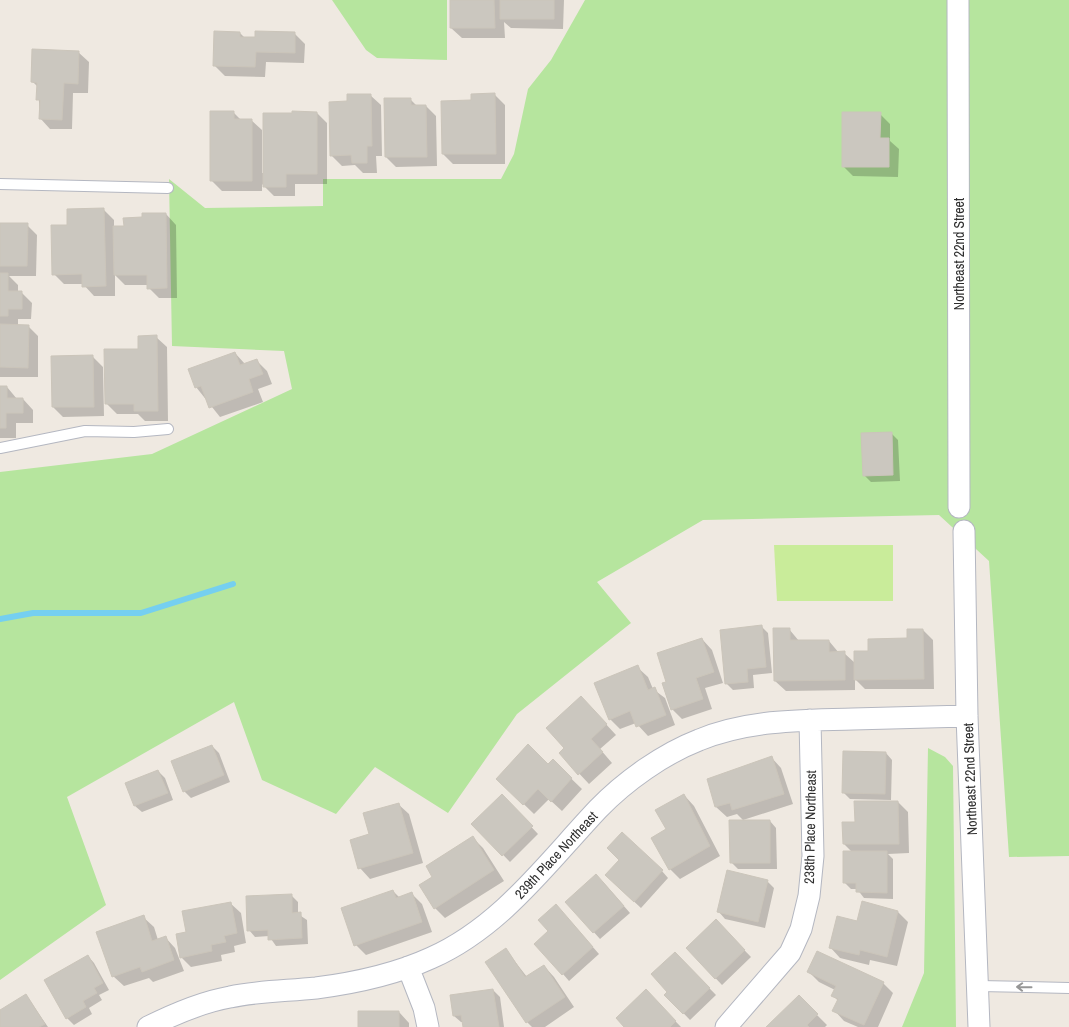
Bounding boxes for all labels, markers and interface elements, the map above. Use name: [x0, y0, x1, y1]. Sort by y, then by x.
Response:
street label: Northeast 22nd Street: [950, 198, 968, 310]
street label: Northeast 22nd Street: [959, 723, 981, 835]
street label: 238th Place Northeast: [800, 770, 820, 884]
street label: 239th Place Northeast: [511, 807, 601, 903]
one-way arrow: [1016, 983, 1032, 992]

